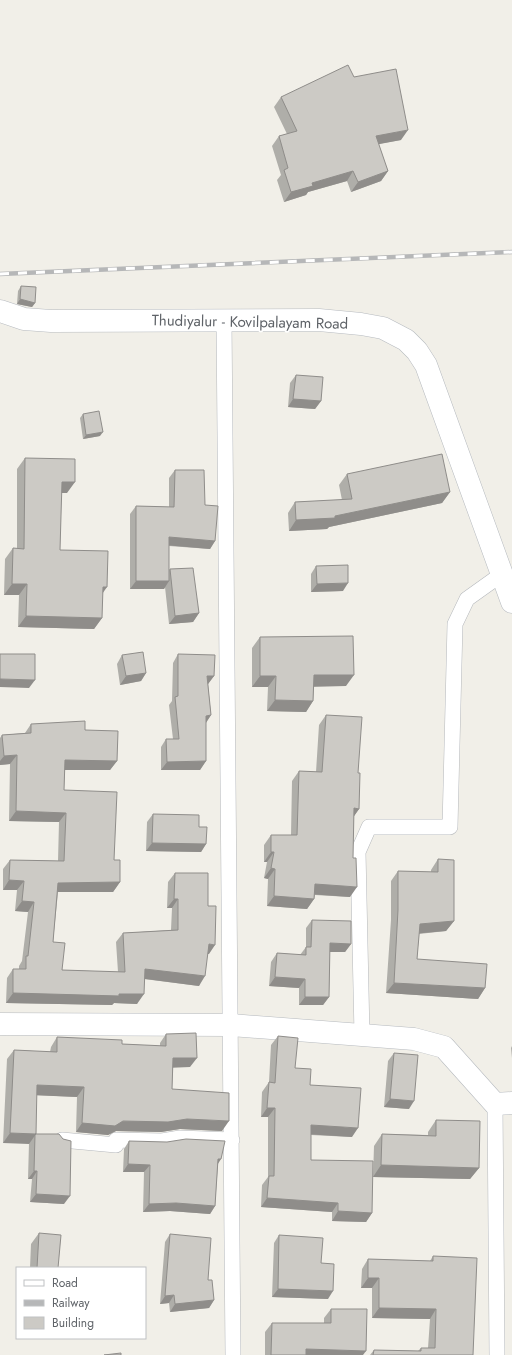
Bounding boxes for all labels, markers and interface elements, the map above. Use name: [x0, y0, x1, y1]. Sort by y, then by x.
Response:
street label: Thudiyalur - Kovilpalayam Road: [152, 309, 348, 335]
legend: [16, 1267, 146, 1339]
text: Road: [52, 1274, 78, 1292]
text: Railway: [52, 1294, 90, 1312]
text: Building: [52, 1314, 94, 1332]

